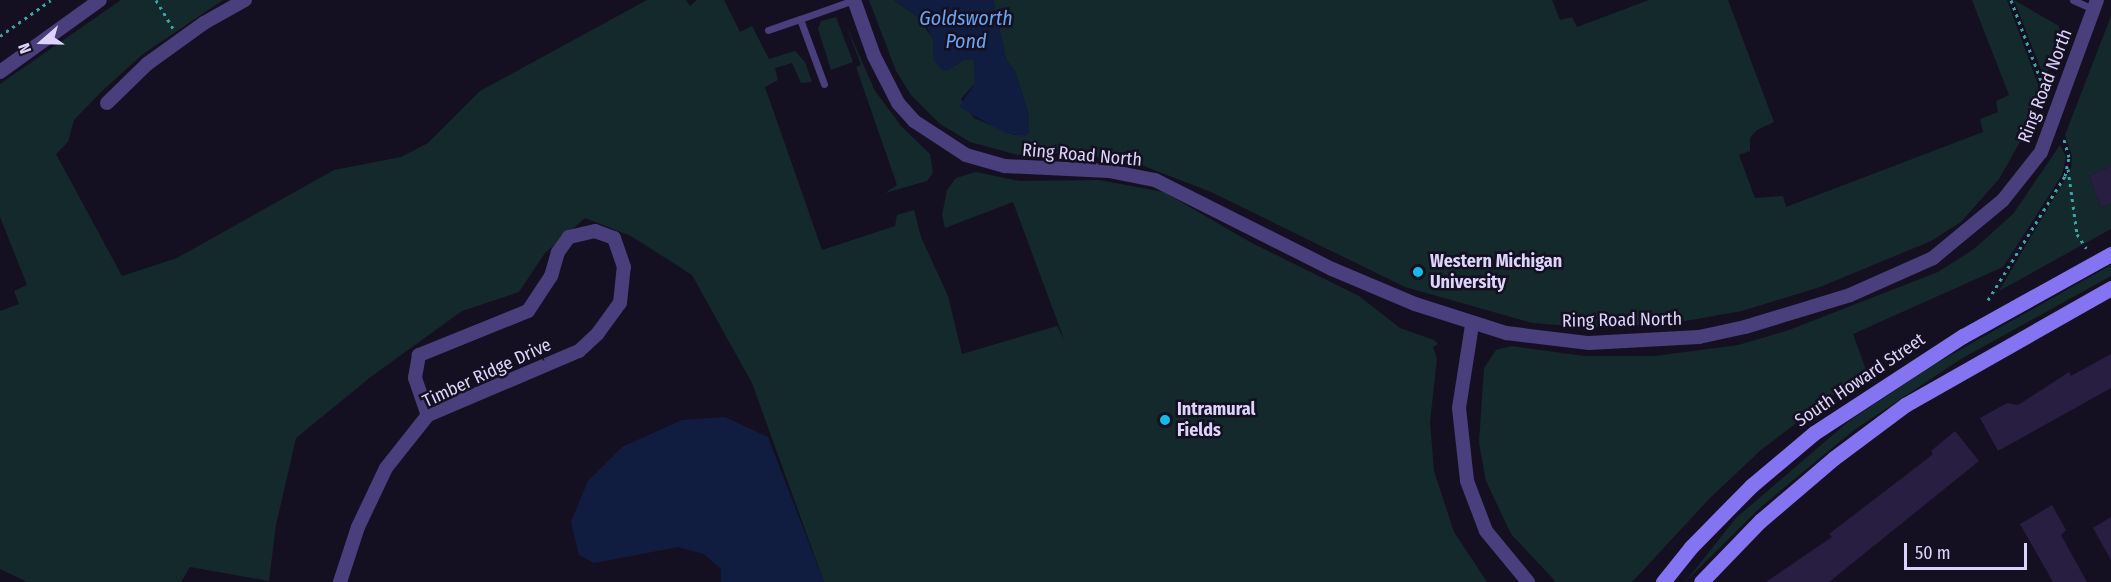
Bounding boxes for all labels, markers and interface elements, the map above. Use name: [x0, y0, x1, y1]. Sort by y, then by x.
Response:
water label: Goldsworth Pond: [919, 6, 1013, 53]
north arrow: [12, 12, 72, 72]
street label: Ring Road North: [2013, 26, 2077, 146]
text: N: [14, 41, 35, 56]
street label: Ring Road North: [1021, 139, 1143, 171]
place label: Western Michigan University: [1430, 251, 1562, 294]
marker: Western Michigan University: [1411, 265, 1425, 279]
street label: Ring Road North: [1562, 308, 1682, 332]
street label: South Howard Street: [1791, 329, 1929, 431]
street label: Timber Ridge Drive: [419, 334, 555, 412]
place label: Intramural Fields: [1177, 399, 1255, 442]
marker: Intramural Fields: [1158, 413, 1172, 427]
scale bar: [1907, 531, 2030, 569]
text: 50 m: [1915, 542, 1951, 564]

